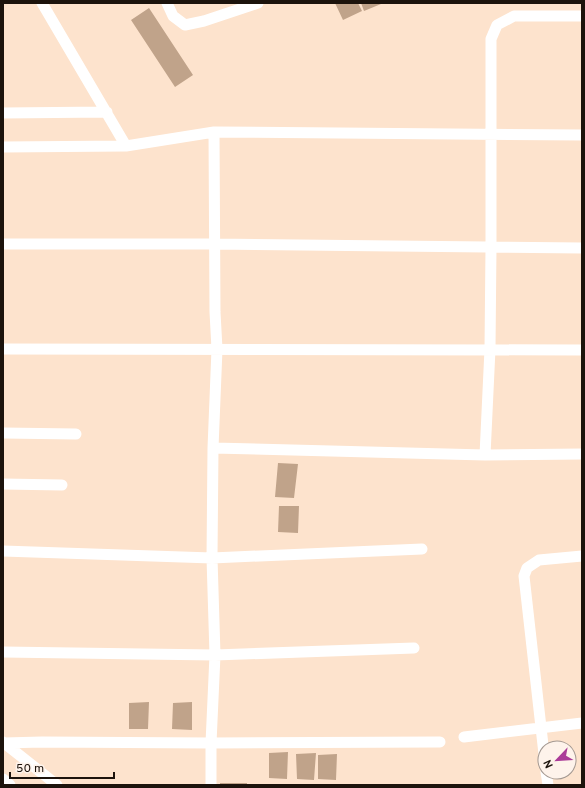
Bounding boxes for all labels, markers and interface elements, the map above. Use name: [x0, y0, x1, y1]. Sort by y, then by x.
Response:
north arrow: [537, 740, 577, 780]
scale bar: [10, 754, 114, 780]
text: N: [541, 757, 557, 770]
text: 50 m: [16, 761, 44, 777]

